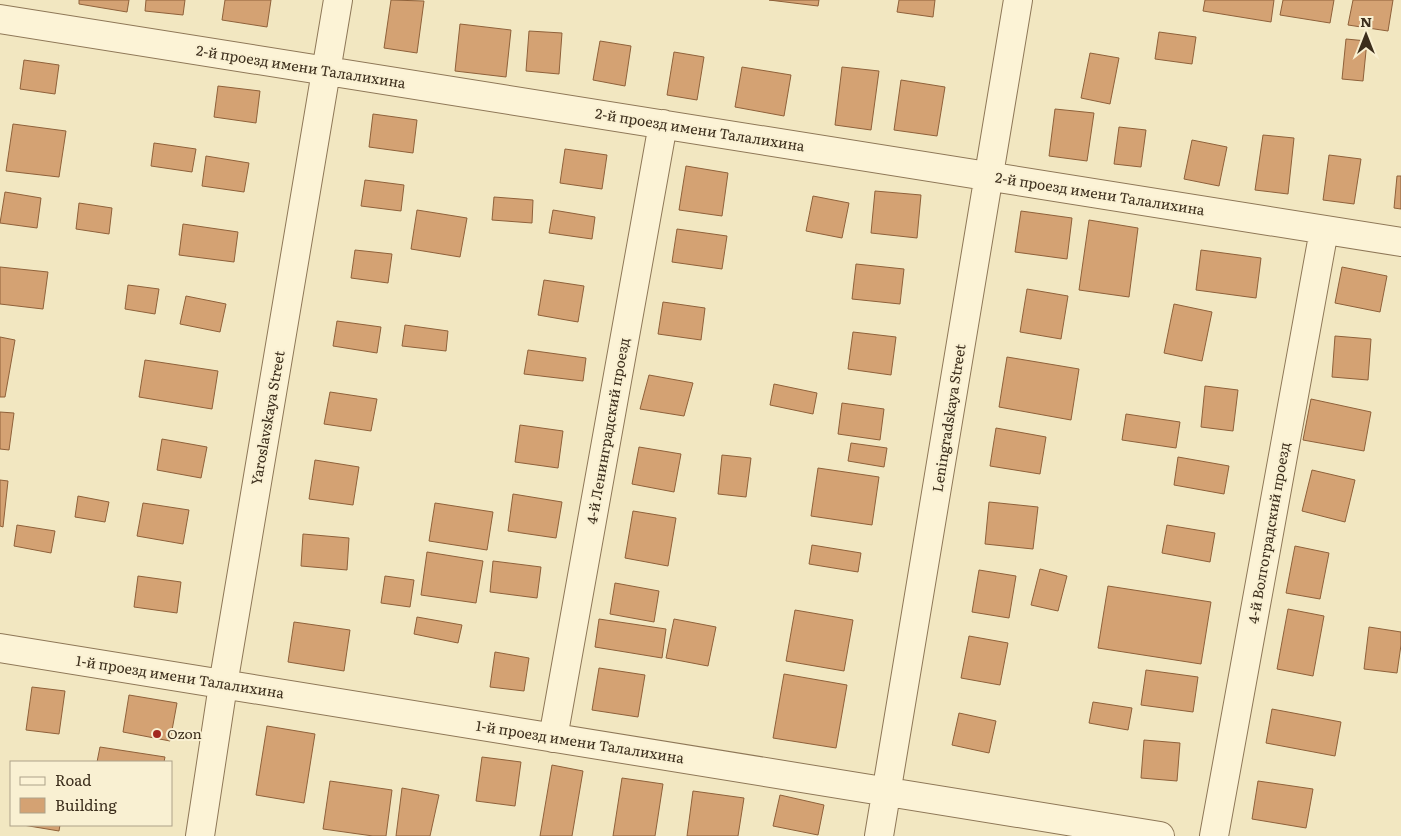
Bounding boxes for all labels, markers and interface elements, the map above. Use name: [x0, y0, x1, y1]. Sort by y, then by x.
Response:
north arrow: [1341, 10, 1391, 60]
text: N: [1360, 11, 1372, 31]
street label: 2-й проезд имени Талалихина: [195, 40, 408, 93]
street label: 2-й проезд имени Талалихина: [594, 103, 807, 156]
street label: 2-й проезд имени Талалихина: [994, 167, 1207, 220]
street label: 4-й Ленинградский проезд: [581, 336, 633, 526]
street label: Leningradskaya Street: [926, 342, 970, 493]
street label: Yaroslavskaya Street: [245, 349, 289, 487]
street label: 4-й Волгоградский проезд: [1242, 441, 1294, 625]
street label: 1-й проезд имени Талалихина: [75, 650, 286, 702]
street label: 1-й проезд имени Талалихина: [475, 715, 686, 767]
place label: Ozon: [167, 723, 202, 743]
marker: Ozon: [151, 728, 163, 740]
legend: [10, 761, 172, 826]
text: Road: [55, 768, 91, 791]
text: Building: [55, 793, 117, 816]

